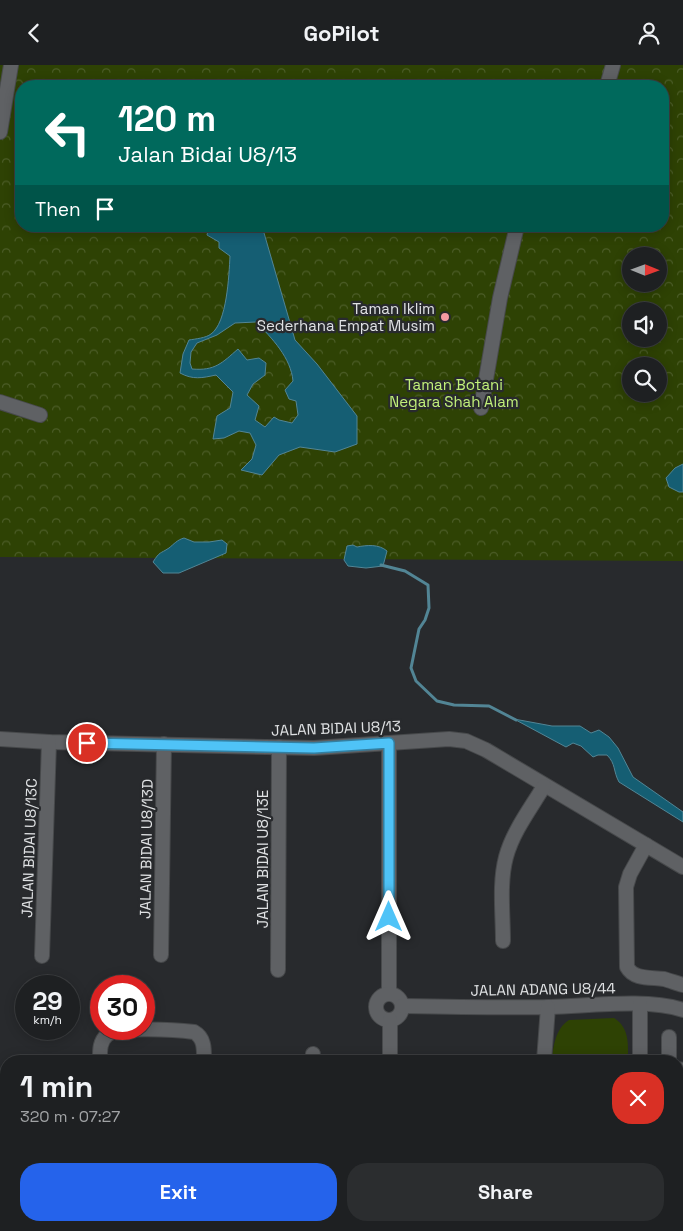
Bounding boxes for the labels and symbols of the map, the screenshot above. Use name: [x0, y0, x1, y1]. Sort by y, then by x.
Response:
north arrow: [622, 247, 668, 293]
place label: Taman Iklim Sederhana Empat Musim: [257, 299, 435, 335]
marker: Taman Iklim Sederhana Empat Musim: [439, 311, 451, 323]
park label: Taman Botani Negara Shah Alam: [389, 375, 519, 411]
street label: JALAN BIDAI U8/13: [271, 716, 401, 740]
pin: [66, 722, 108, 764]
street label: JALAN BIDAI U8/13C: [17, 778, 41, 918]
street label: JALAN BIDAI U8/13D: [135, 779, 157, 919]
street label: JALAN BIDAI U8/13E: [253, 790, 272, 928]
position arrow: [362, 890, 414, 942]
speed limit sign: 30: [90, 975, 155, 1040]
street label: JALAN ADANG U8/44: [470, 978, 616, 1000]

